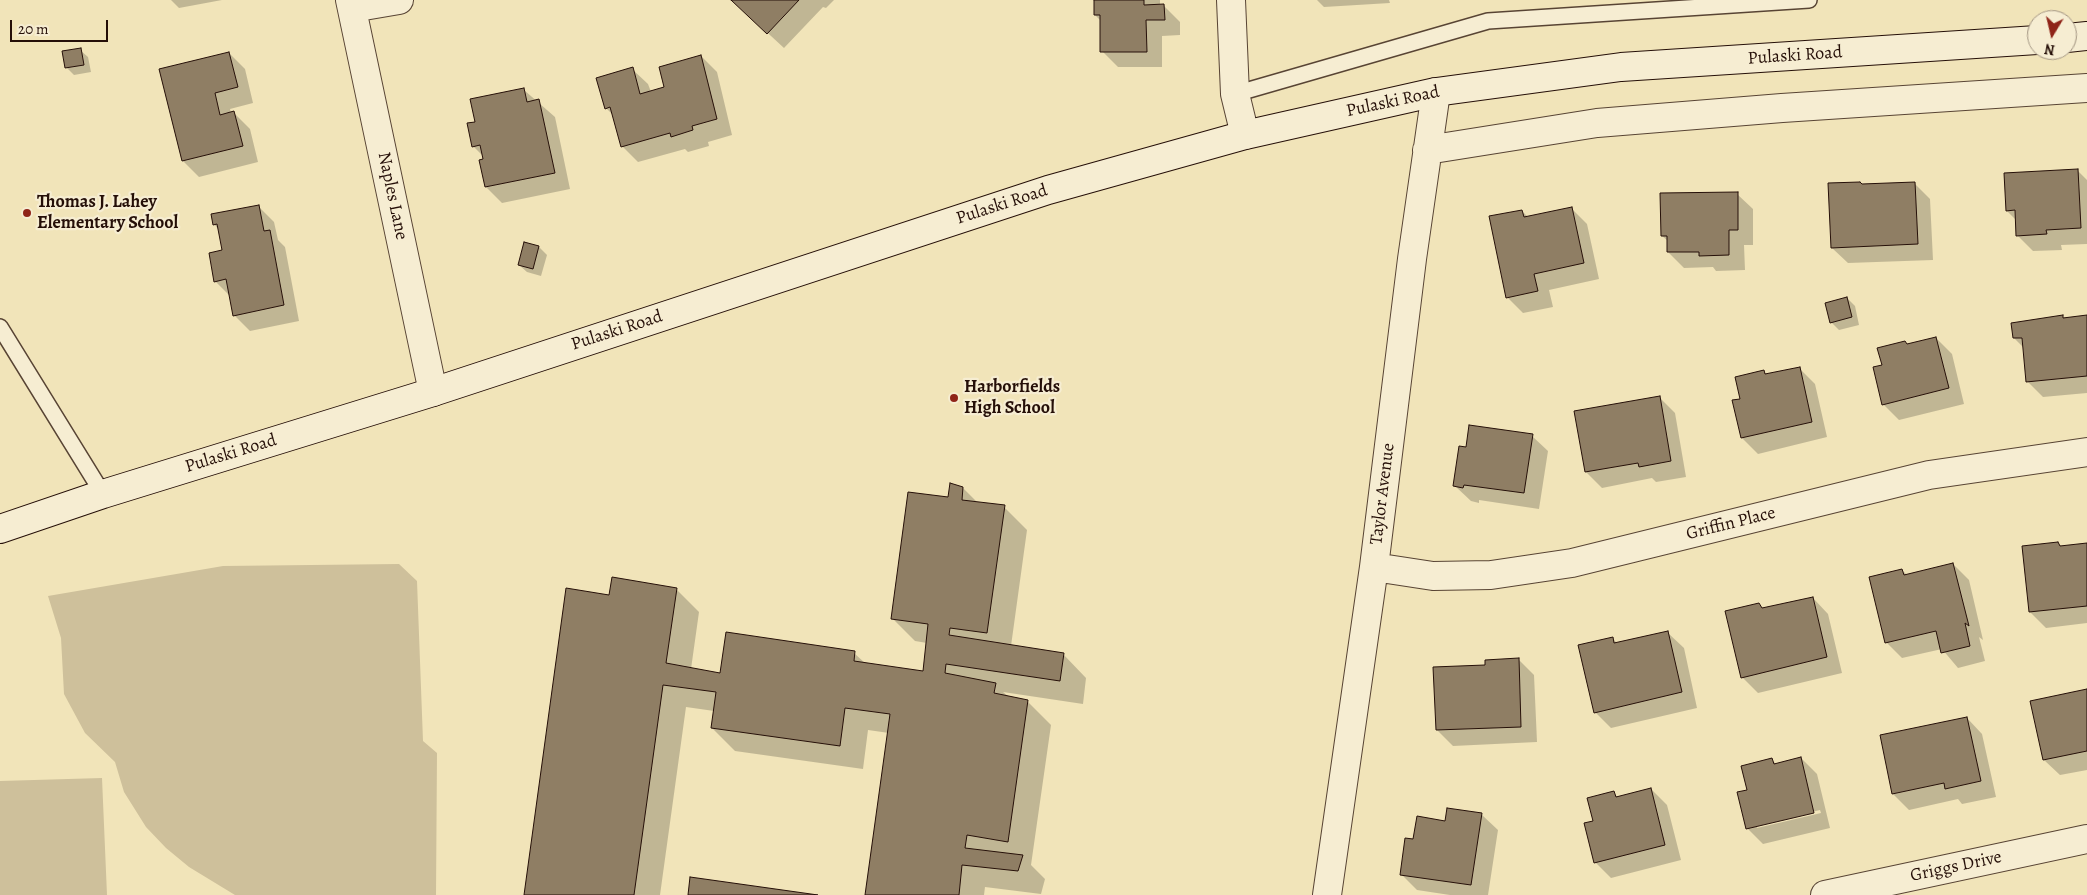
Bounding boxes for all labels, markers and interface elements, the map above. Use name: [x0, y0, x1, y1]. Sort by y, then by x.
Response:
scale bar: [12, 10, 110, 42]
north arrow: [2027, 10, 2077, 60]
text: 20 m: [18, 19, 49, 39]
text: N: [2043, 39, 2056, 60]
street label: Pulaski Road: [1747, 42, 1843, 70]
street label: Pulaski Road: [1344, 82, 1442, 122]
street label: Naples Lane: [372, 150, 412, 242]
street label: Pulaski Road: [954, 180, 1050, 230]
place label: Thomas J. Lahey Elementary School: [37, 192, 178, 234]
marker: Thomas J. Lahey Elementary School: [21, 207, 33, 219]
street label: Pulaski Road: [569, 306, 665, 356]
place label: Harborfields High School: [964, 377, 1060, 419]
marker: Harborfields High School: [948, 392, 960, 404]
street label: Pulaski Road: [183, 430, 279, 478]
street label: Taylor Avenue: [1366, 442, 1400, 546]
street label: Griffin Place: [1684, 502, 1778, 546]
street label: Griggs Drive: [1908, 847, 2004, 887]

